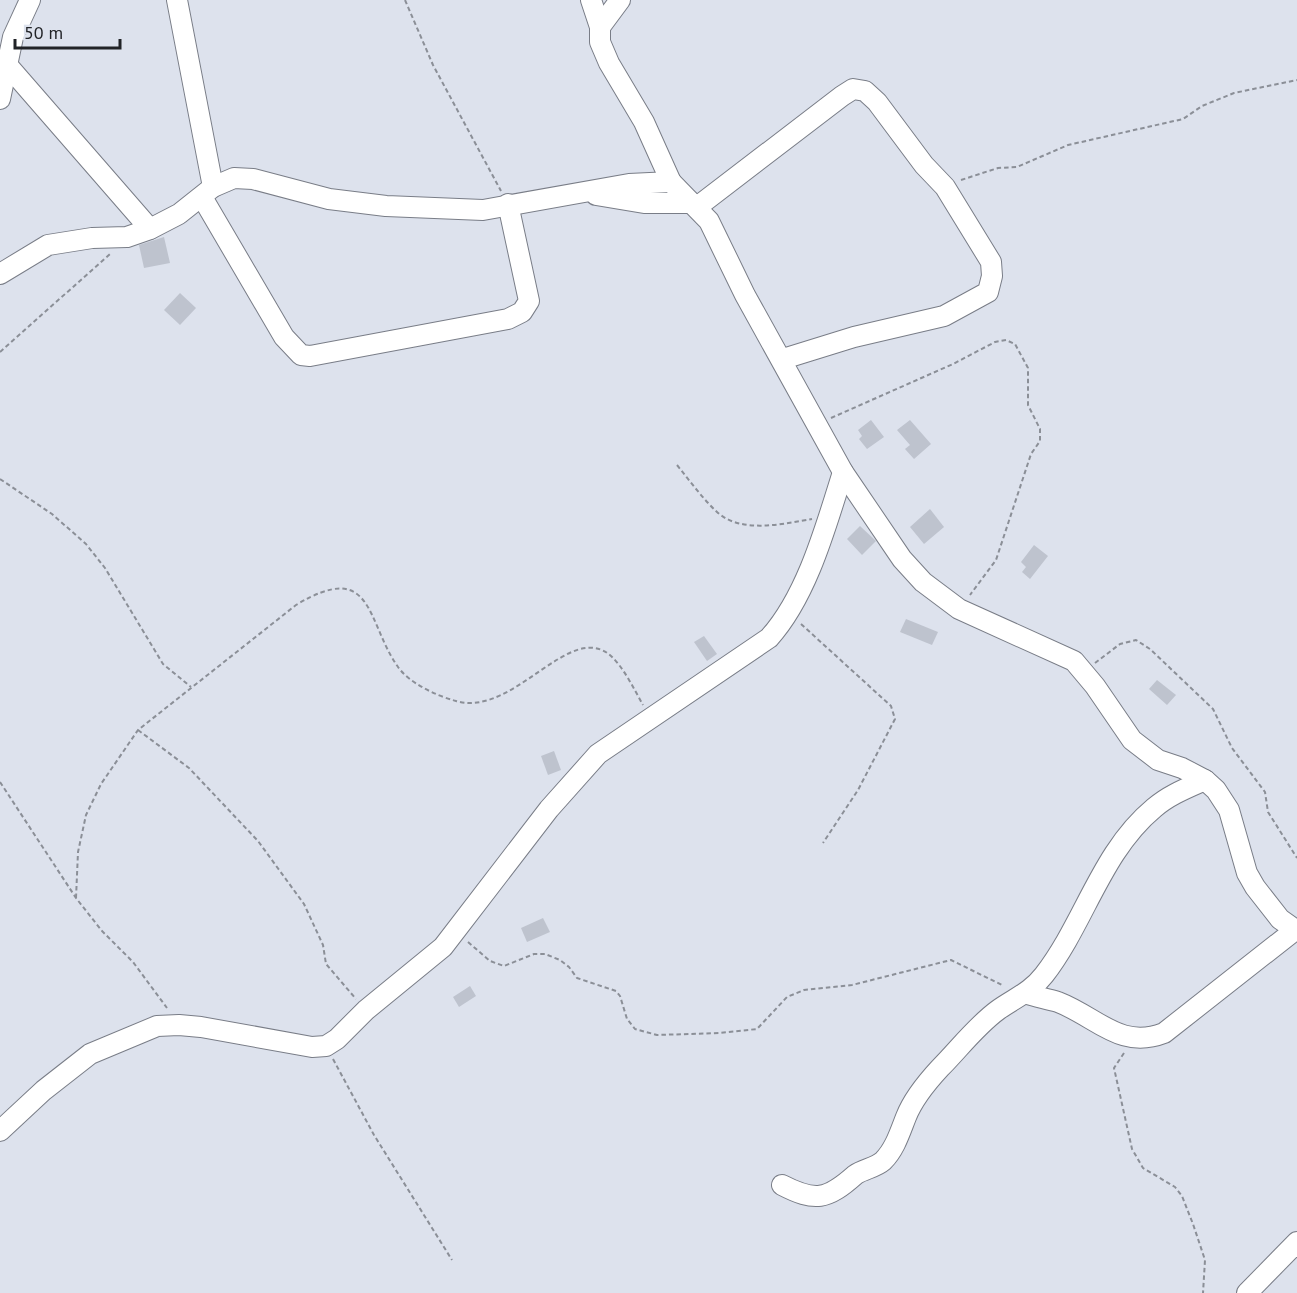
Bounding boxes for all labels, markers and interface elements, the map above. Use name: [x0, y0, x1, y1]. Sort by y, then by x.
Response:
scale bar: [15, 12, 120, 50]
text: 50 m: [24, 21, 63, 44]

